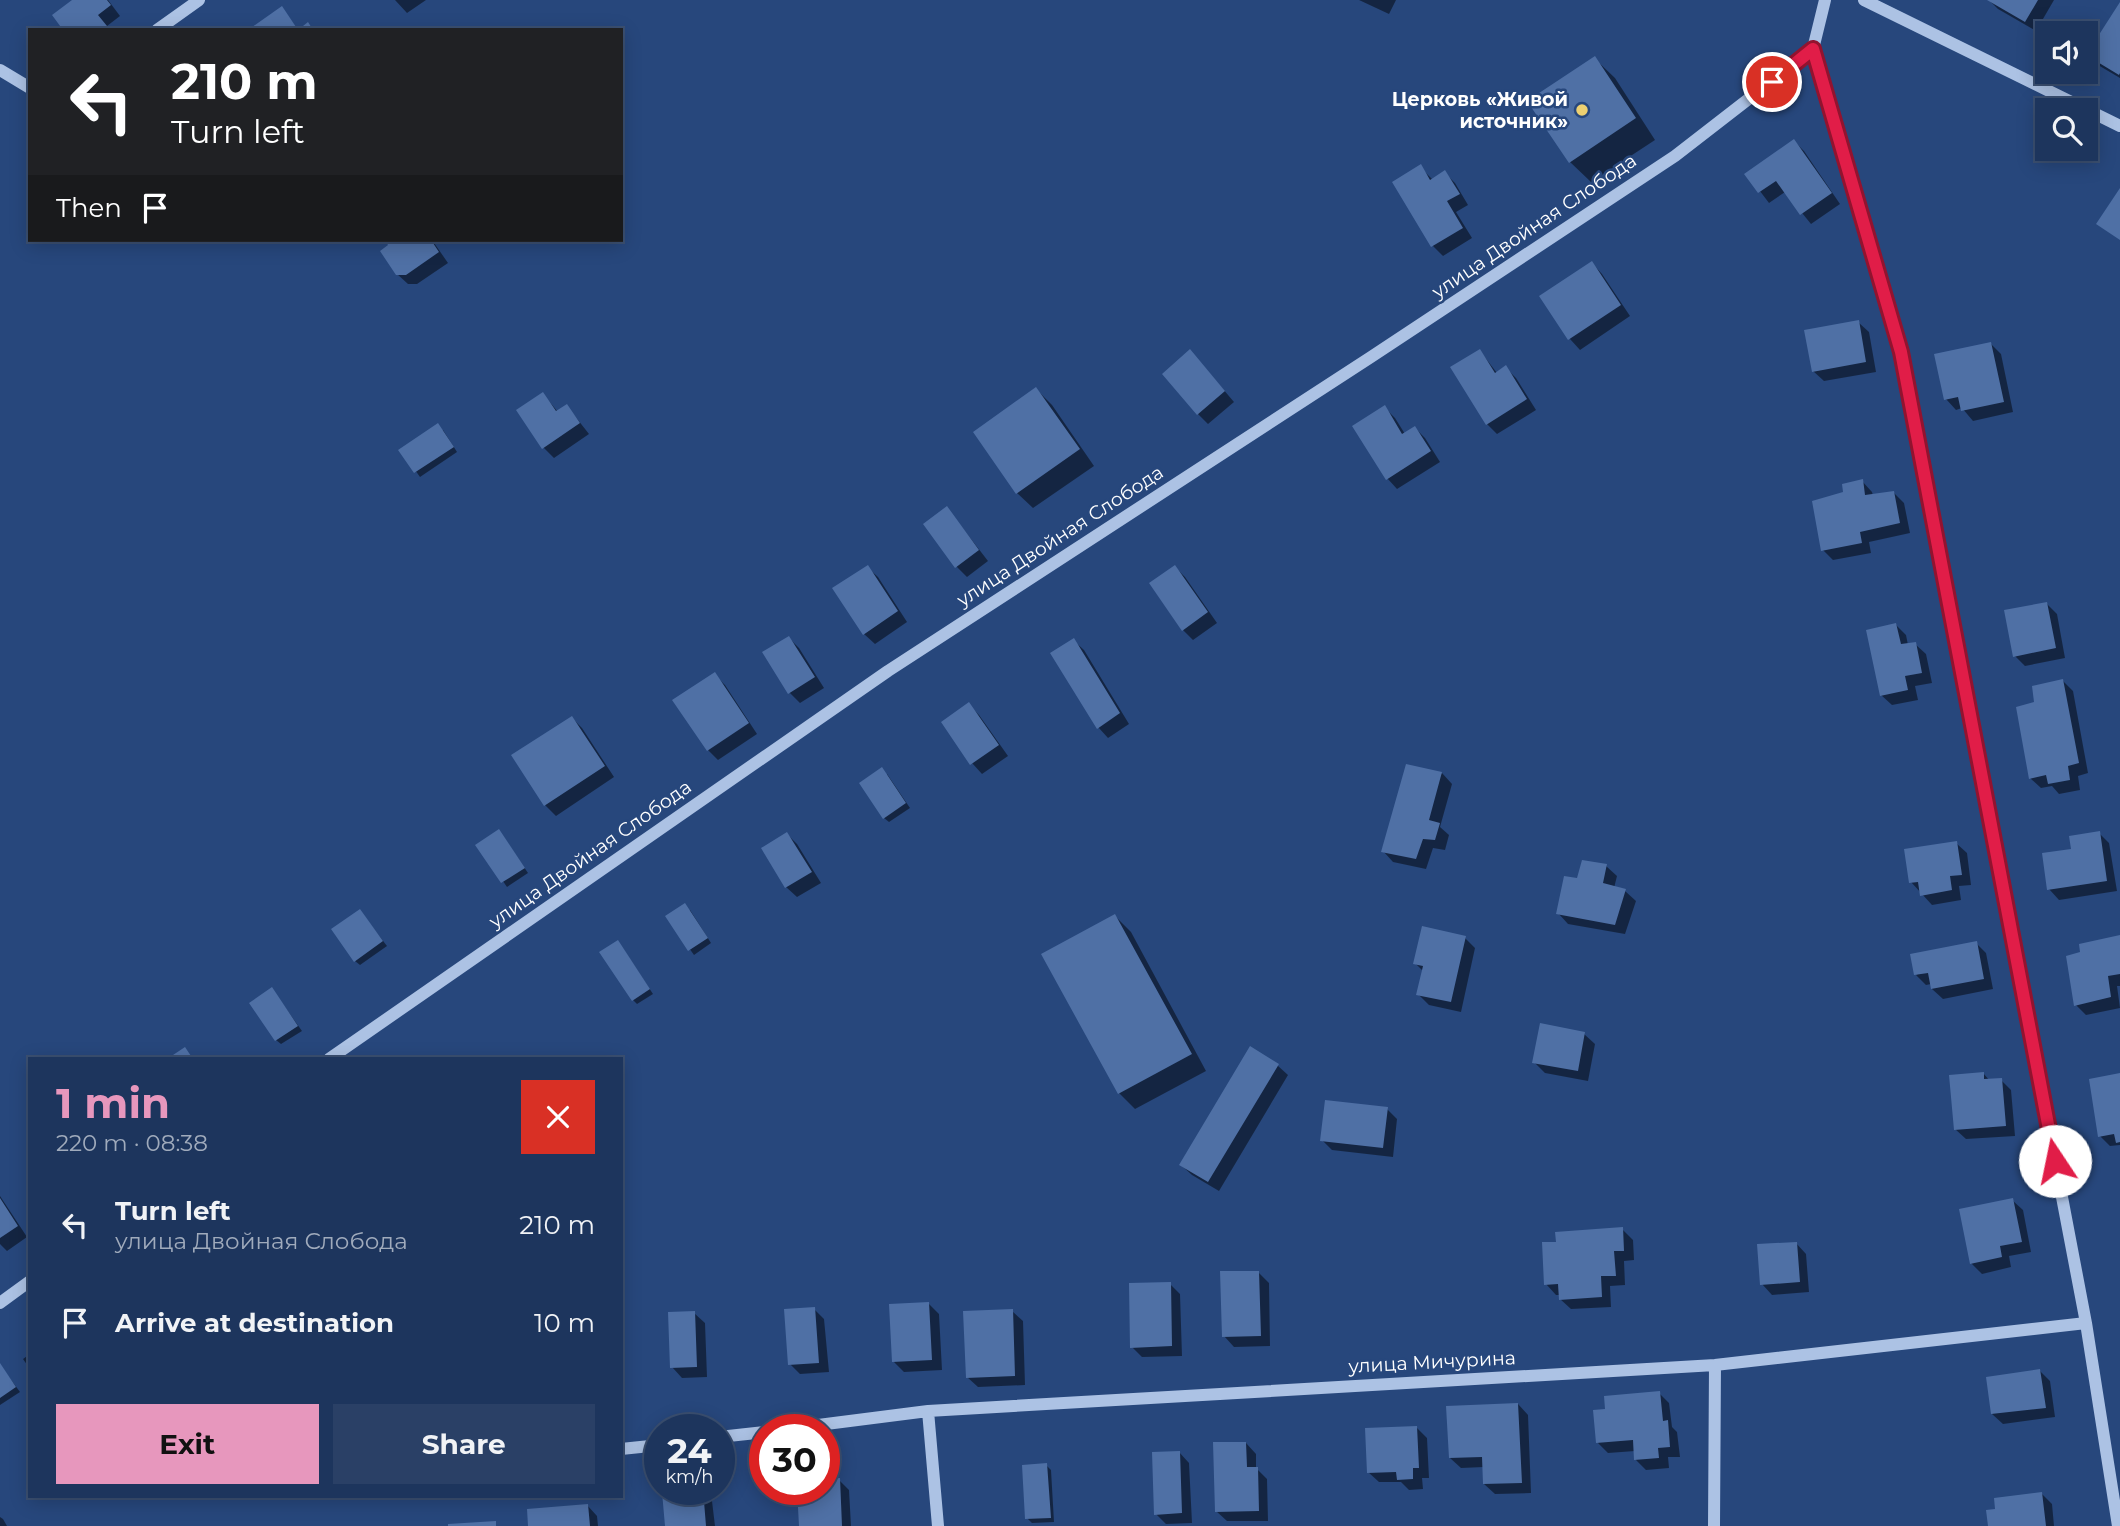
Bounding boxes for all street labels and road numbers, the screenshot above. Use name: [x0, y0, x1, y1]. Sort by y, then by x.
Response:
street label: улица Двойная Слобода: [1427, 149, 1641, 304]
street label: улица Двойная Слобода: [952, 461, 1168, 612]
street label: улица Двойная Слобода: [484, 775, 696, 933]
street label: улица Мичурина: [1347, 1346, 1516, 1378]

